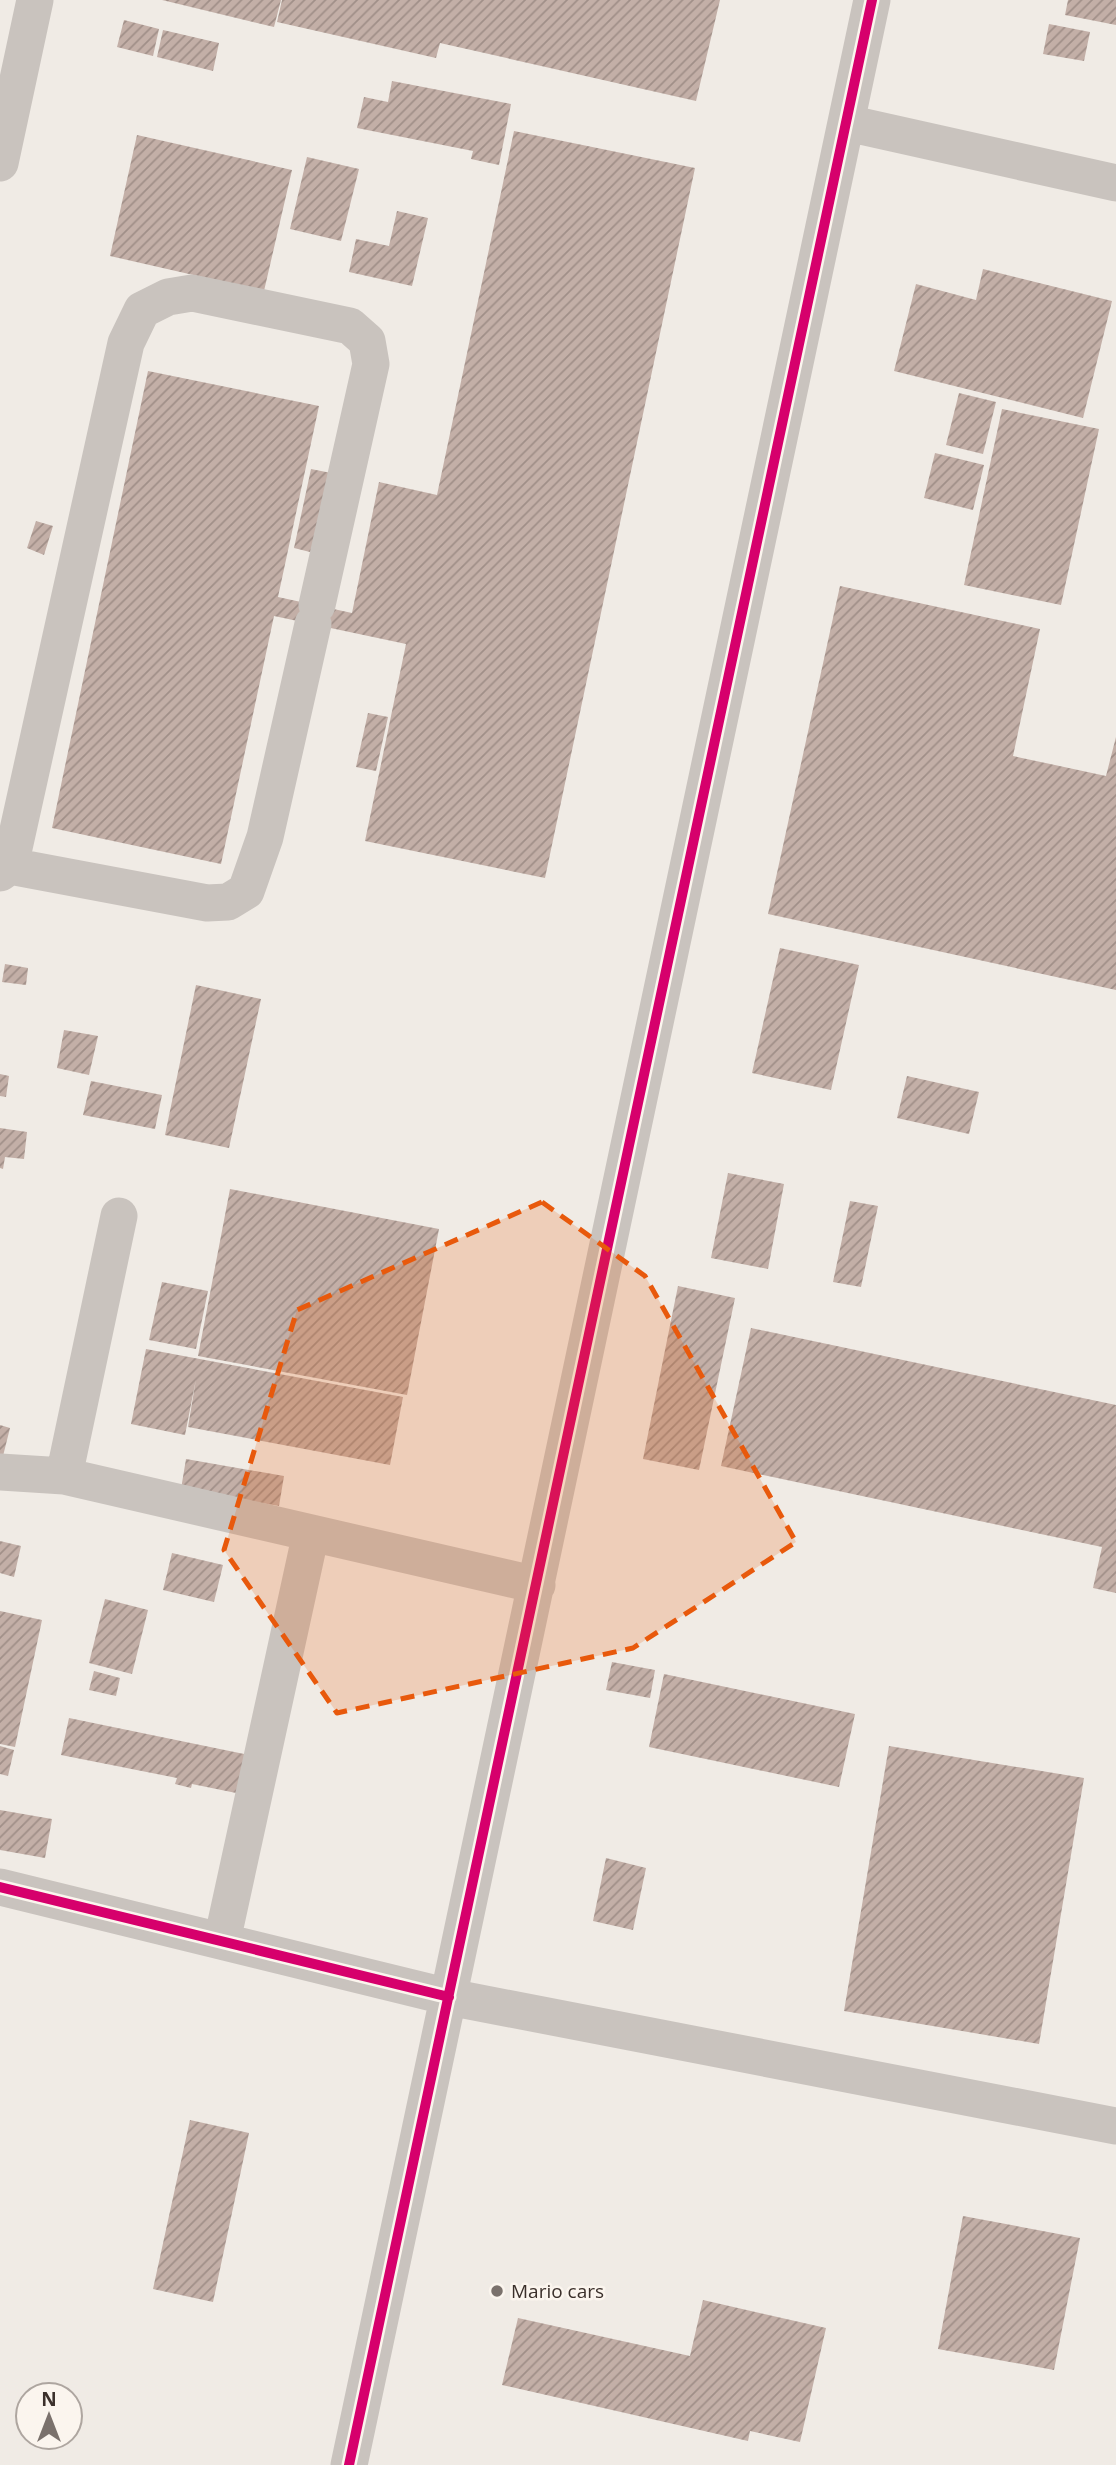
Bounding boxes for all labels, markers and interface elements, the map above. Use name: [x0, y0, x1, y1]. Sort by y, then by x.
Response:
place label: Mario cars: [511, 2278, 604, 2304]
marker: Mario cars: [489, 2283, 505, 2299]
north arrow: [14, 2381, 84, 2451]
text: N: [41, 2386, 57, 2412]

